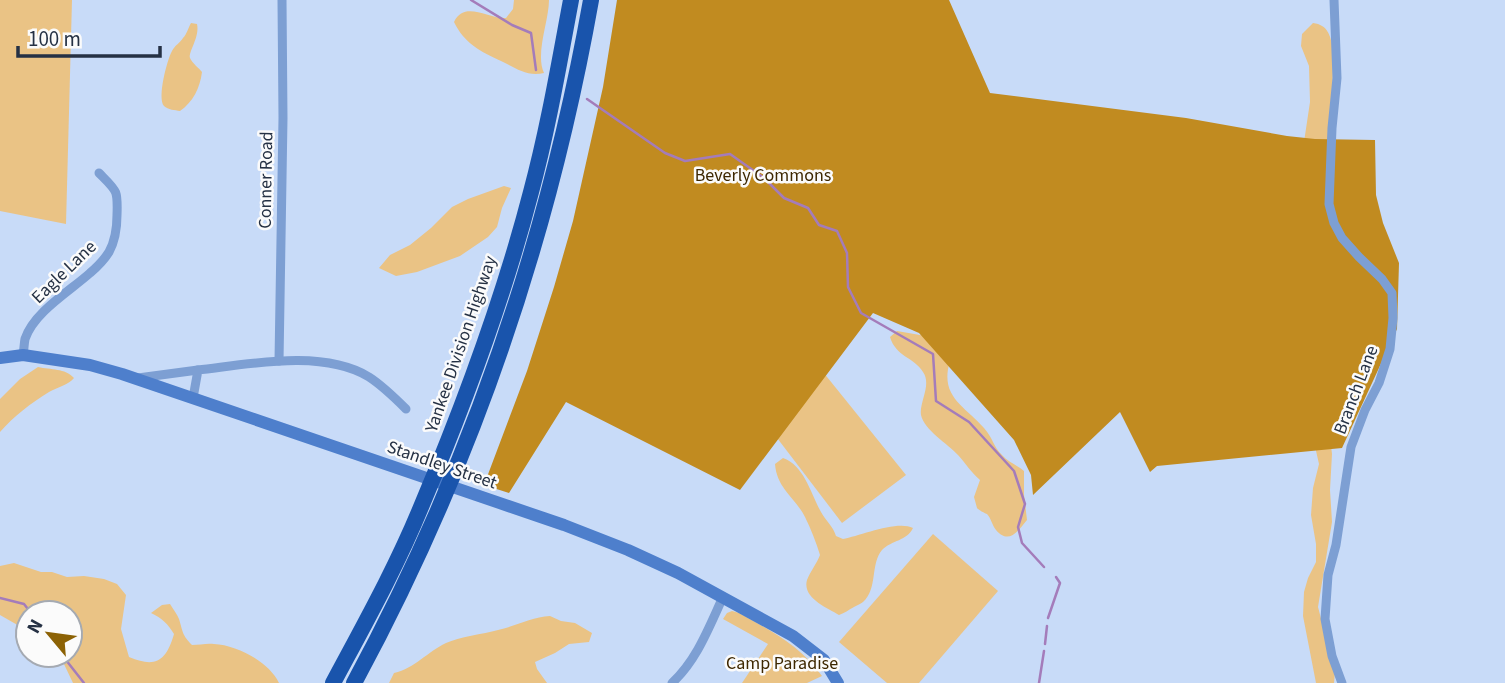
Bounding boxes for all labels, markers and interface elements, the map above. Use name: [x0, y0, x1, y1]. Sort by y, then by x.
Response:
scale bar: [18, 14, 159, 58]
text: 100 m: [28, 24, 81, 54]
street label: Conner Road: [253, 131, 279, 229]
park label: Beverly Commons: [695, 163, 831, 188]
street label: Eagle Lane: [26, 235, 102, 309]
street label: Yankee Division Highway: [419, 252, 503, 437]
street label: Branch Lane: [1328, 342, 1384, 438]
street label: Standley Street: [384, 435, 500, 495]
north arrow: [14, 599, 84, 669]
text: N: [21, 614, 50, 639]
park label: Camp Paradise: [726, 651, 838, 676]

